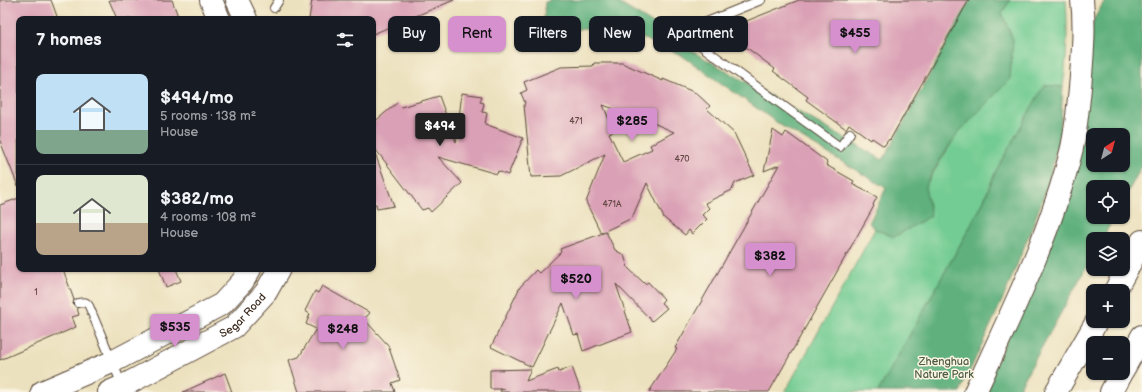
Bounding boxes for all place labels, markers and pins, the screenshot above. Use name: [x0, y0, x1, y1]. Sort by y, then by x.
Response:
pin: $455: [831, 20, 879, 54]
pin: $285: [608, 108, 656, 142]
pin: $494: [416, 113, 464, 147]
pin: $382: [746, 243, 794, 277]
pin: $520: [552, 266, 600, 300]
pin: $535: [151, 314, 199, 348]
pin: $248: [319, 316, 367, 350]

